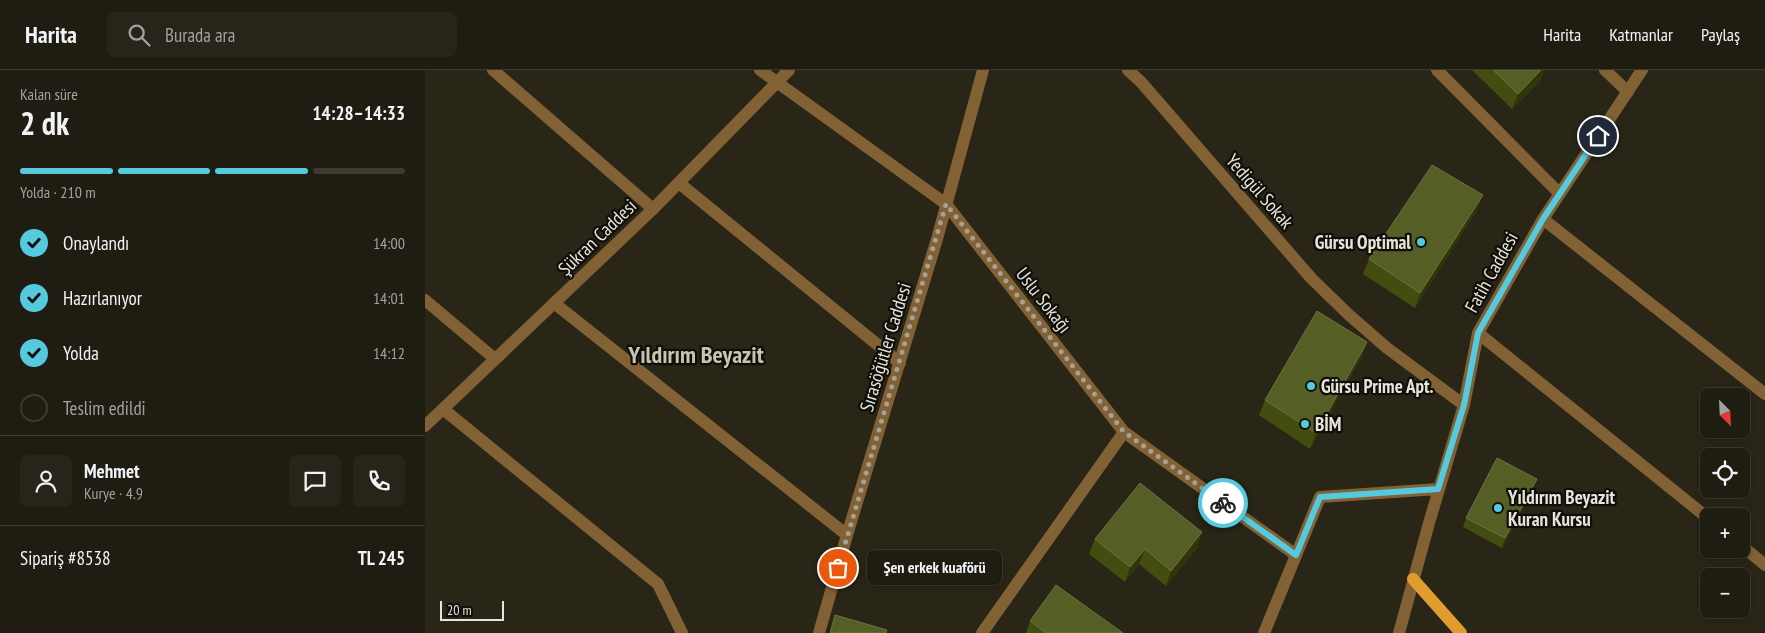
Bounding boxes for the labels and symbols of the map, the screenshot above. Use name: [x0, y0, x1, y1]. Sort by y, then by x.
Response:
pin: [1577, 115, 1619, 157]
street label: Yedigül Sokak: [1221, 149, 1299, 234]
street label: Şükran Caddesi: [553, 194, 641, 280]
street label: Fatih Caddesi: [1459, 228, 1523, 316]
place label: Gürsu Optimal: [1315, 230, 1411, 254]
marker: Gürsu Optimal: [1415, 236, 1427, 248]
street label: Uslu Sokağı: [1011, 262, 1077, 338]
street label: Sırasöğütler Caddesi: [854, 280, 916, 414]
district label: Yıldırım Beyazit: [627, 339, 764, 370]
place label: Gürsu Prime Apt.: [1321, 374, 1434, 398]
marker: Gürsu Prime Apt.: [1305, 380, 1317, 392]
north arrow: [1700, 388, 1750, 438]
place label: BİM: [1315, 412, 1341, 436]
marker: BİM: [1299, 418, 1311, 430]
courier: [1198, 478, 1248, 528]
place label: Yıldırım Beyazit Kuran Kursu: [1507, 485, 1616, 531]
marker: Yıldırım Beyazit Kuran Kursu: [1492, 502, 1504, 514]
pin: [817, 547, 859, 589]
callout: Şen erkek kuaförü: [868, 550, 1003, 586]
scale bar: [440, 598, 504, 621]

